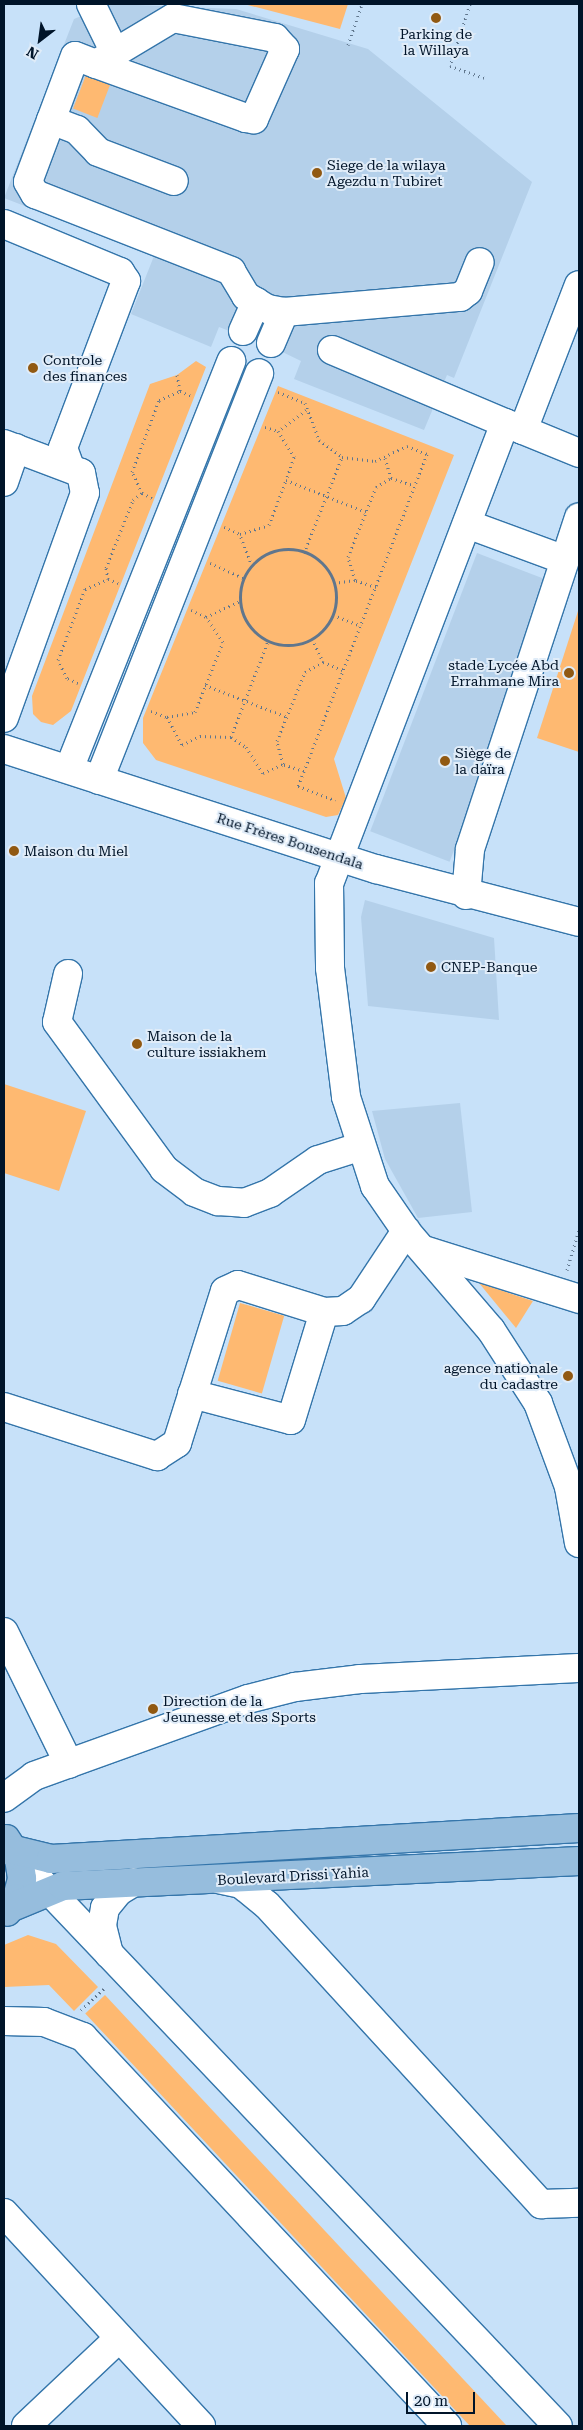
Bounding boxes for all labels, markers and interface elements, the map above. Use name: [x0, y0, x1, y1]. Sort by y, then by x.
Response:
marker: Parking de la Willaya: [430, 12, 442, 24]
north arrow: [15, 15, 65, 65]
place label: Parking de la Willaya: [400, 26, 472, 58]
text: N: [24, 43, 41, 63]
place label: Siege de la wilaya Agezdu n Tubiret: [327, 157, 445, 190]
marker: Siege de la wilaya Agezdu n Tubiret: [311, 167, 323, 179]
place label: Controle des finances: [43, 352, 127, 384]
marker: Controle des finances: [27, 362, 39, 374]
place label: stade Lycée Abd Errahmane Mira: [448, 657, 559, 690]
marker: stade Lycée Abd Errahmane Mira: [563, 667, 575, 679]
place label: Siège de la daïra: [455, 745, 511, 778]
marker: Siège de la daïra: [439, 755, 451, 767]
street label: Rue Frères Bousendala: [215, 809, 365, 873]
place label: Maison du Miel: [24, 843, 128, 859]
marker: Maison du Miel: [8, 845, 20, 857]
place label: CNEP-Banque: [441, 959, 538, 975]
marker: CNEP-Banque: [425, 961, 437, 973]
place label: Maison de la culture issiakhem: [147, 1028, 267, 1060]
marker: Maison de la culture issiakhem: [131, 1038, 143, 1050]
place label: agence nationale du cadastre: [444, 1360, 558, 1392]
marker: agence nationale du cadastre: [562, 1370, 574, 1382]
place label: Direction de la Jeunesse et des Sports: [163, 1693, 316, 1725]
marker: Direction de la Jeunesse et des Sports: [147, 1703, 159, 1715]
street label: Boulevard Drissi Yahia: [217, 1864, 369, 1888]
scale bar: [408, 2382, 477, 2414]
text: 20 m: [414, 2392, 448, 2410]

